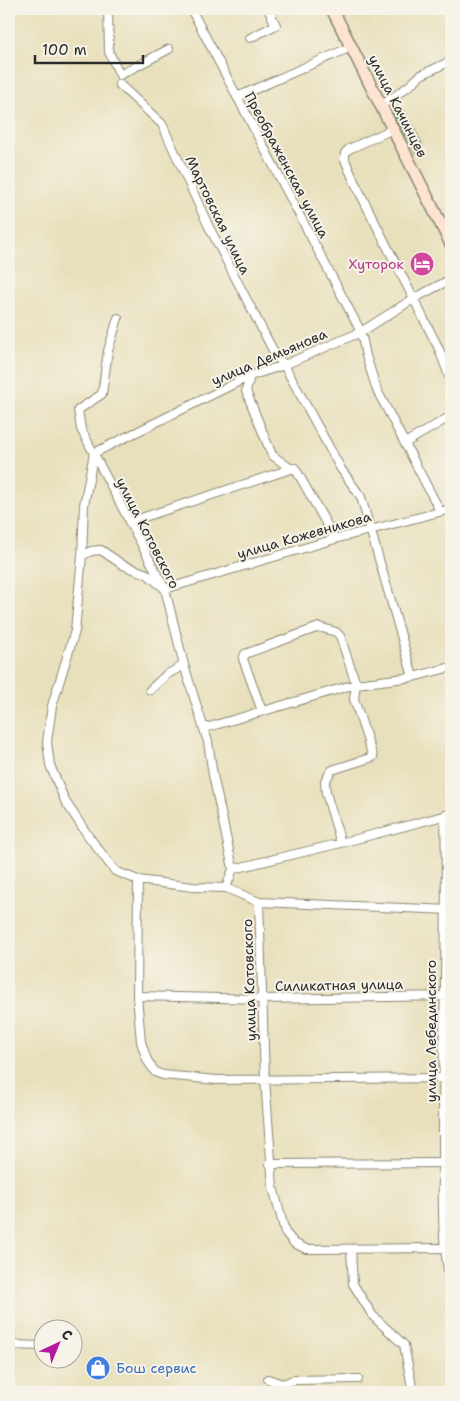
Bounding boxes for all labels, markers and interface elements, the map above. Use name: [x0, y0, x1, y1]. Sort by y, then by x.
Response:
scale bar: [35, 32, 142, 64]
text: 100 m: [42, 40, 87, 60]
street label: улица Качинцев: [364, 52, 432, 160]
street label: Преображенская улица: [241, 89, 333, 241]
street label: Мартовская улица: [181, 153, 255, 278]
hotel icon: Хуторок: [409, 251, 435, 277]
place label: Хуторок: [349, 255, 405, 273]
street label: улица Демьянова: [209, 324, 330, 389]
street label: улица Котовского: [112, 474, 184, 592]
street label: улица Кожевникова: [235, 507, 373, 563]
street label: улица Котовского: [238, 918, 260, 1042]
street label: улица Лебединского: [422, 960, 440, 1102]
street label: Силикатная улица: [275, 975, 404, 995]
north arrow: [32, 1318, 82, 1368]
text: С: [58, 1325, 76, 1344]
shop icon: Бош сервис: [85, 1355, 111, 1381]
place label: Бош сервис: [116, 1359, 197, 1377]

